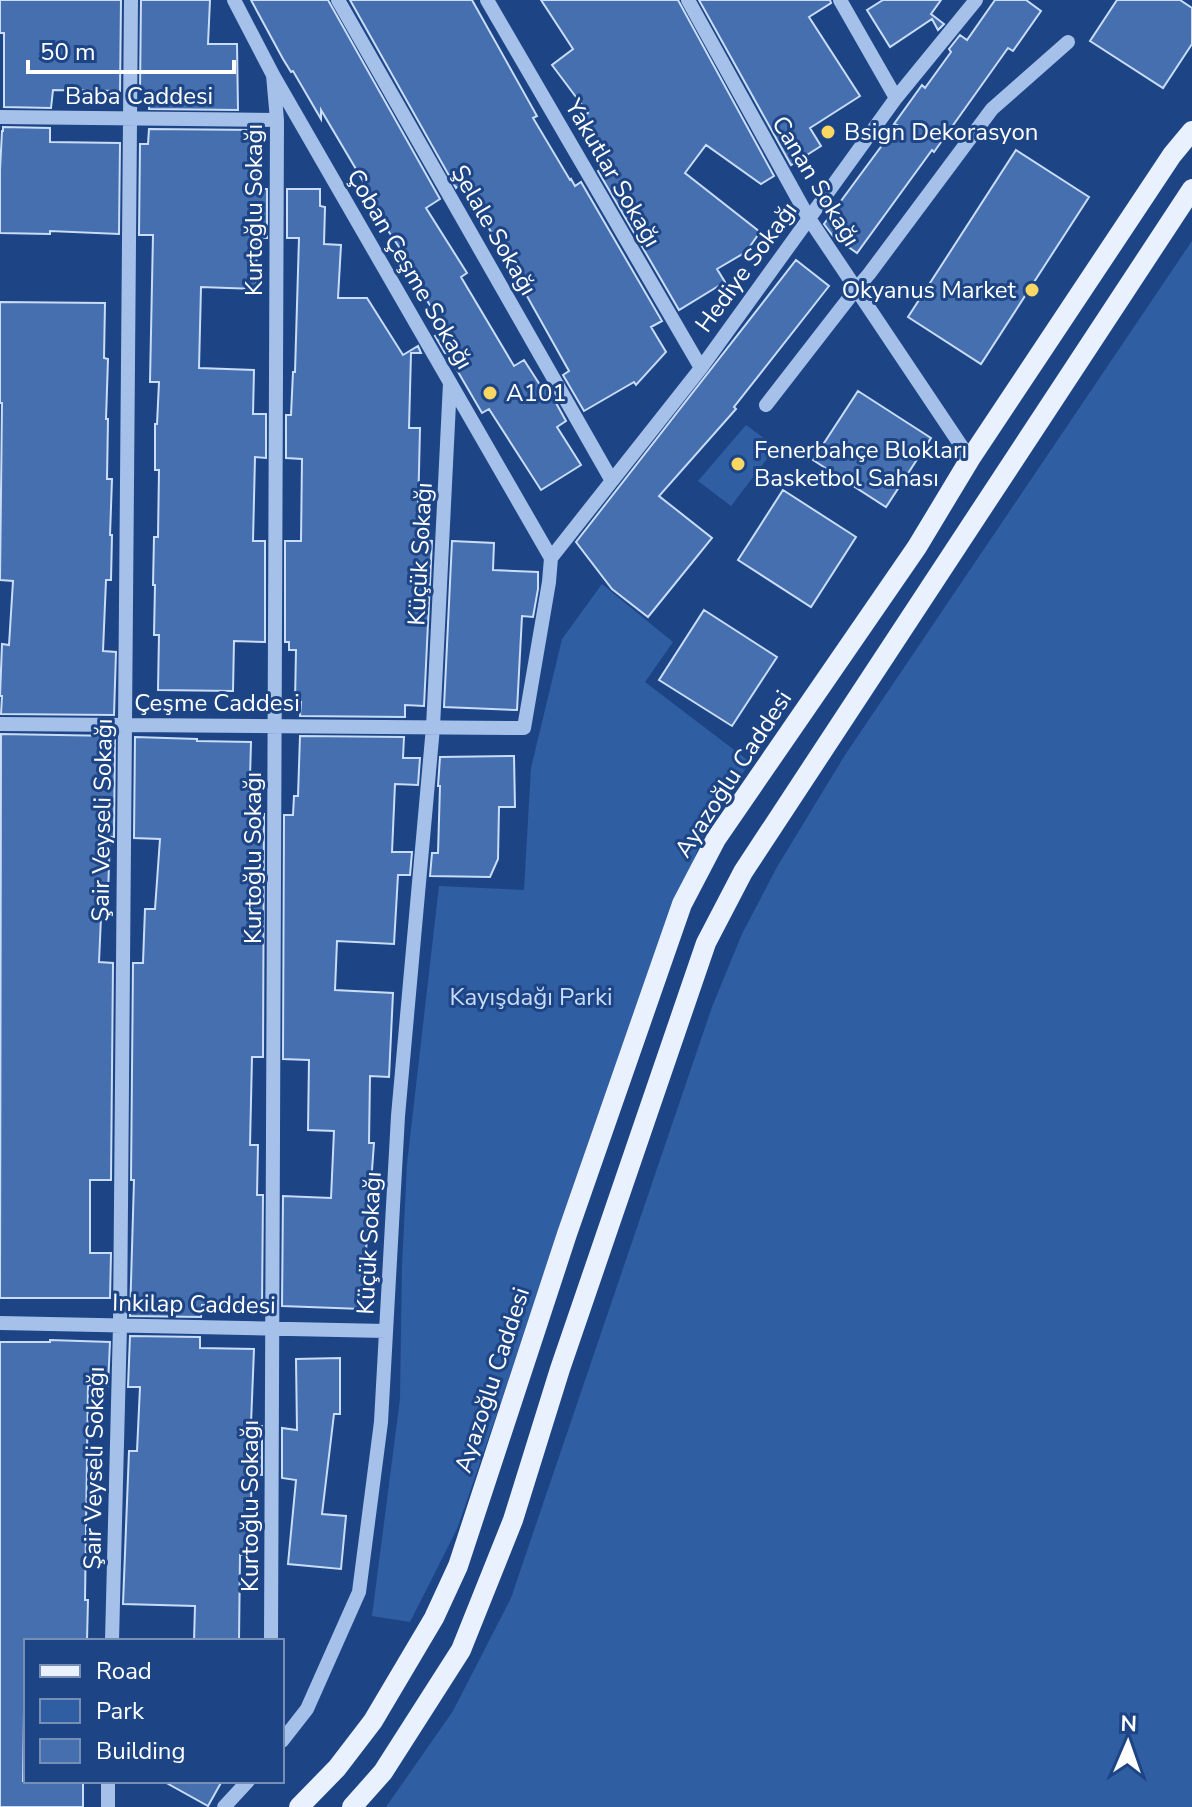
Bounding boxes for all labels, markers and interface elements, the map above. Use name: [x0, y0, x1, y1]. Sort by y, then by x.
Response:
scale bar: [28, 24, 234, 74]
text: 50 m: [40, 36, 96, 68]
street label: Baba Caddesi: [65, 80, 213, 112]
street label: Yakutlar Sokağı: [557, 92, 668, 253]
street label: Canan Sokağı: [764, 110, 868, 252]
place label: Bsign Dekorasyon: [844, 116, 1038, 148]
marker: Bsign Dekorasyon: [819, 123, 837, 141]
street label: Kurtoğlu Sokağı: [238, 124, 270, 296]
street label: Şelale Sokağı: [444, 159, 544, 301]
street label: Çoban Çeşme Sokağı: [339, 163, 481, 375]
street label: Hediye Sokağı: [688, 195, 804, 339]
place label: Okyanus Market: [842, 274, 1017, 306]
marker: Okyanus Market: [1023, 281, 1041, 299]
place label: A101: [506, 377, 567, 409]
marker: A101: [481, 384, 499, 402]
place label: Fenerbahçe Blokları Basketbol Sahası: [754, 434, 967, 494]
marker: Fenerbahçe Blokları Basketbol Sahası: [729, 455, 747, 473]
street label: Küçük Sokağı: [400, 482, 440, 626]
street label: Ayazoğlu Caddesi: [667, 684, 799, 864]
street label: Çeşme Caddesi: [134, 687, 300, 719]
street label: Şair Veyseli Sokağı: [84, 718, 120, 922]
street label: Kurtoğlu Sokağı: [237, 772, 269, 944]
park label: Kayışdağı Parki: [449, 981, 613, 1013]
street label: Küçük Sokağı: [349, 1171, 389, 1315]
street label: Ayazoğlu Caddesi: [447, 1283, 537, 1477]
street label: Inkilap Caddesi: [112, 1287, 276, 1321]
street label: Şair Veyseli Sokağı: [76, 1366, 112, 1570]
street label: Kurtoğlu Sokağı: [234, 1420, 266, 1592]
legend: [24, 1639, 284, 1783]
text: Road: [96, 1655, 152, 1687]
text: Park: [96, 1695, 145, 1727]
north arrow: [1088, 1703, 1168, 1783]
text: N: [1120, 1709, 1137, 1739]
text: Building: [96, 1735, 186, 1767]

